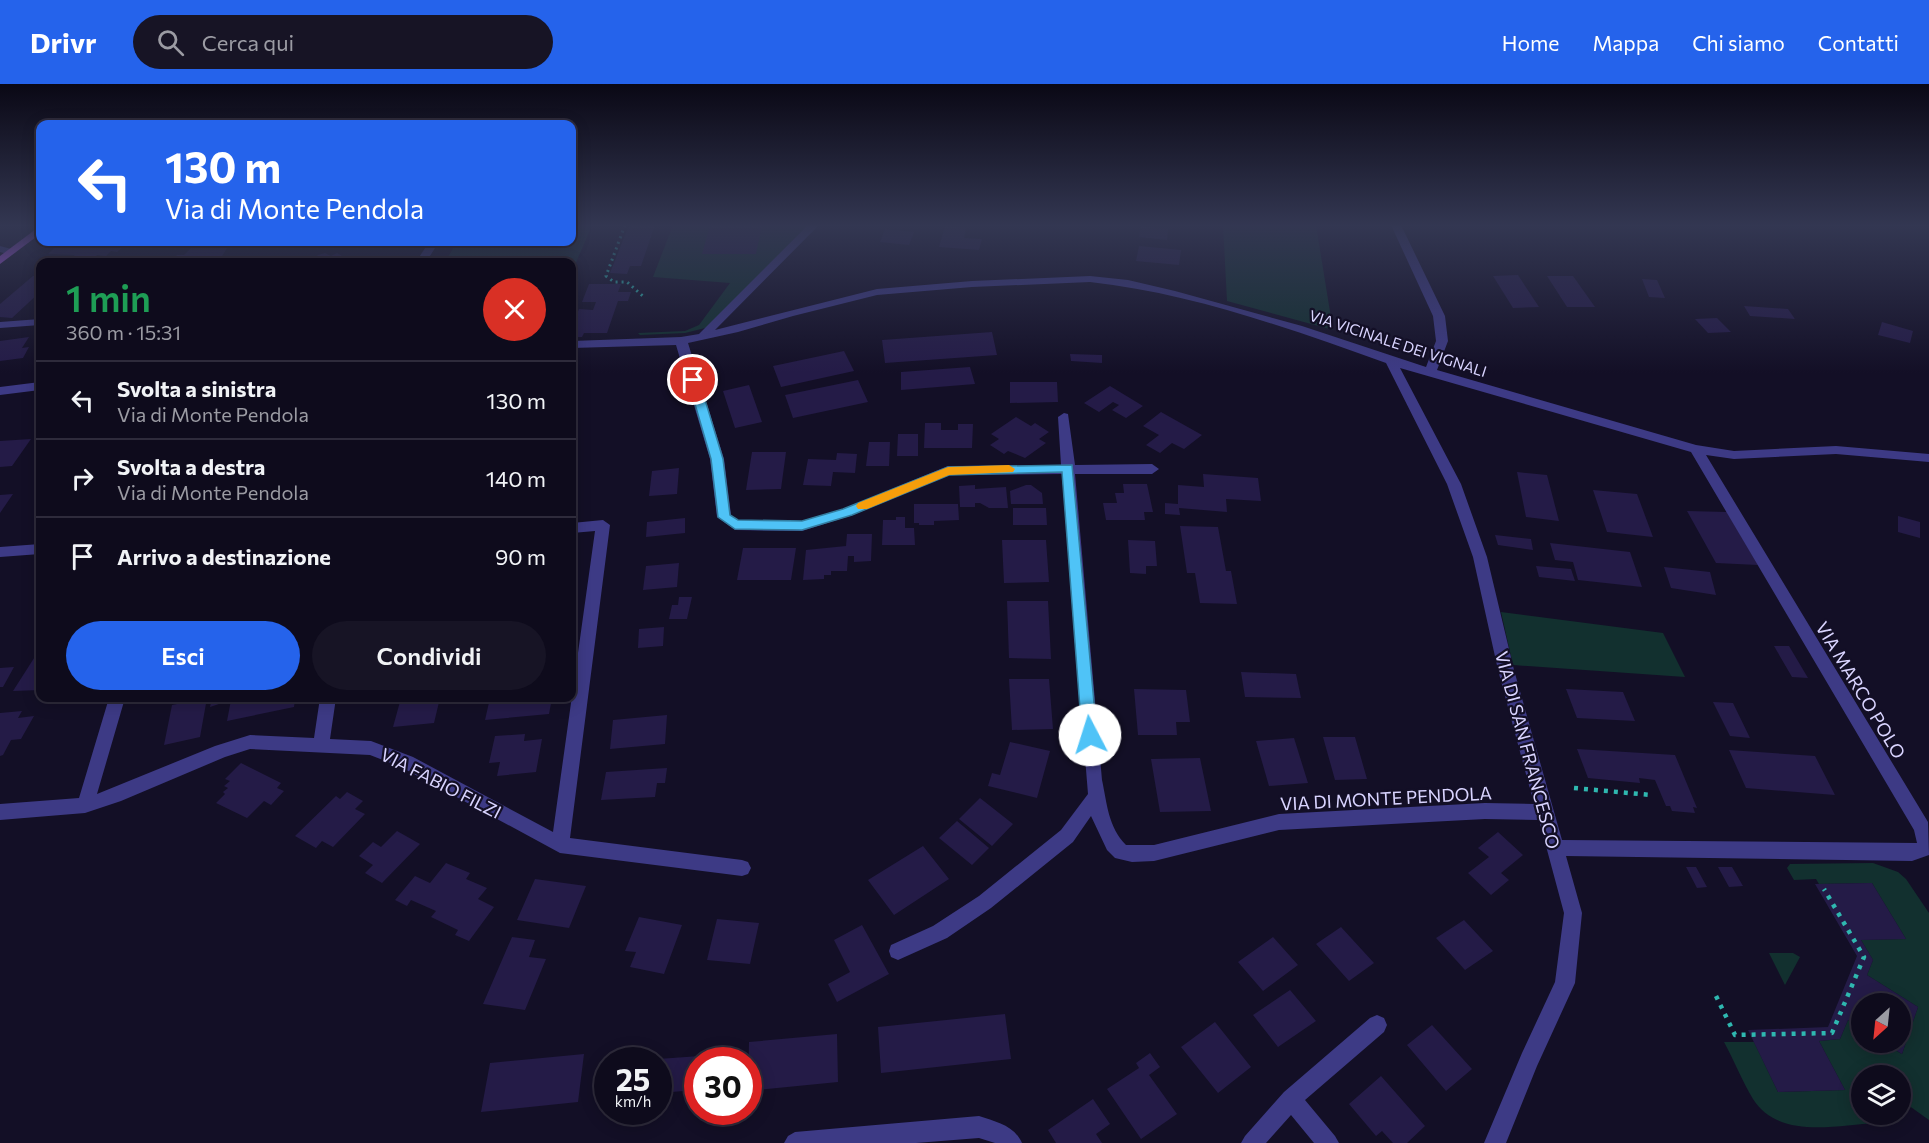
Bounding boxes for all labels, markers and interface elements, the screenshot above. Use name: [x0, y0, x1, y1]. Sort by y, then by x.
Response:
search box: [133, 15, 553, 69]
text: Drivr: [30, 25, 97, 59]
icon: search: [154, 26, 187, 59]
text: Cerca qui: [202, 29, 294, 56]
text: Home: [1502, 30, 1559, 55]
text: Mappa: [1592, 30, 1659, 55]
text: Chi siamo: [1692, 30, 1785, 55]
text: Contatti: [1818, 30, 1899, 55]
text: 130 m: [165, 140, 281, 192]
icon: left: [66, 144, 144, 222]
text: Via di Monte Pendola: [165, 192, 424, 225]
text: 1 min: [66, 275, 151, 319]
button: close: [483, 278, 546, 341]
street label: VIA VICINALE DEI VIGNALI: [1307, 306, 1489, 380]
text: 360 m · 15:31: [66, 320, 181, 344]
pin: [667, 354, 718, 405]
icon: arrive: [676, 363, 709, 396]
text: Svolta a sinistra: [117, 375, 276, 402]
icon: left: [66, 384, 99, 417]
text: 130 m: [486, 387, 546, 414]
text: Via di Monte Pendola: [117, 402, 309, 426]
text: Svolta a destra: [117, 453, 265, 480]
icon: right: [66, 462, 99, 495]
text: 140 m: [486, 465, 546, 492]
text: Via di Monte Pendola: [117, 480, 309, 504]
icon: arrive: [66, 540, 99, 573]
text: Arrivo a destinazione: [117, 543, 331, 570]
text: 90 m: [495, 543, 546, 570]
street label: VIA MARCO POLO: [1811, 618, 1911, 762]
button: Esci: [66, 621, 300, 690]
button: Condividi: [312, 621, 546, 690]
street label: VIA DI SAN FRANCESCO: [1491, 649, 1565, 851]
position arrow: [1058, 703, 1122, 767]
street label: VIA FABIO FILZI: [377, 743, 505, 823]
street label: VIA DI MONTE PENDOLA: [1280, 781, 1492, 815]
north arrow: [1851, 993, 1911, 1053]
map controls: [1851, 993, 1911, 1125]
speed limit sign: 30: [684, 1047, 762, 1125]
text: 25: [616, 1060, 650, 1097]
button: layers: [1851, 1065, 1911, 1125]
text: km/h: [615, 1092, 651, 1110]

